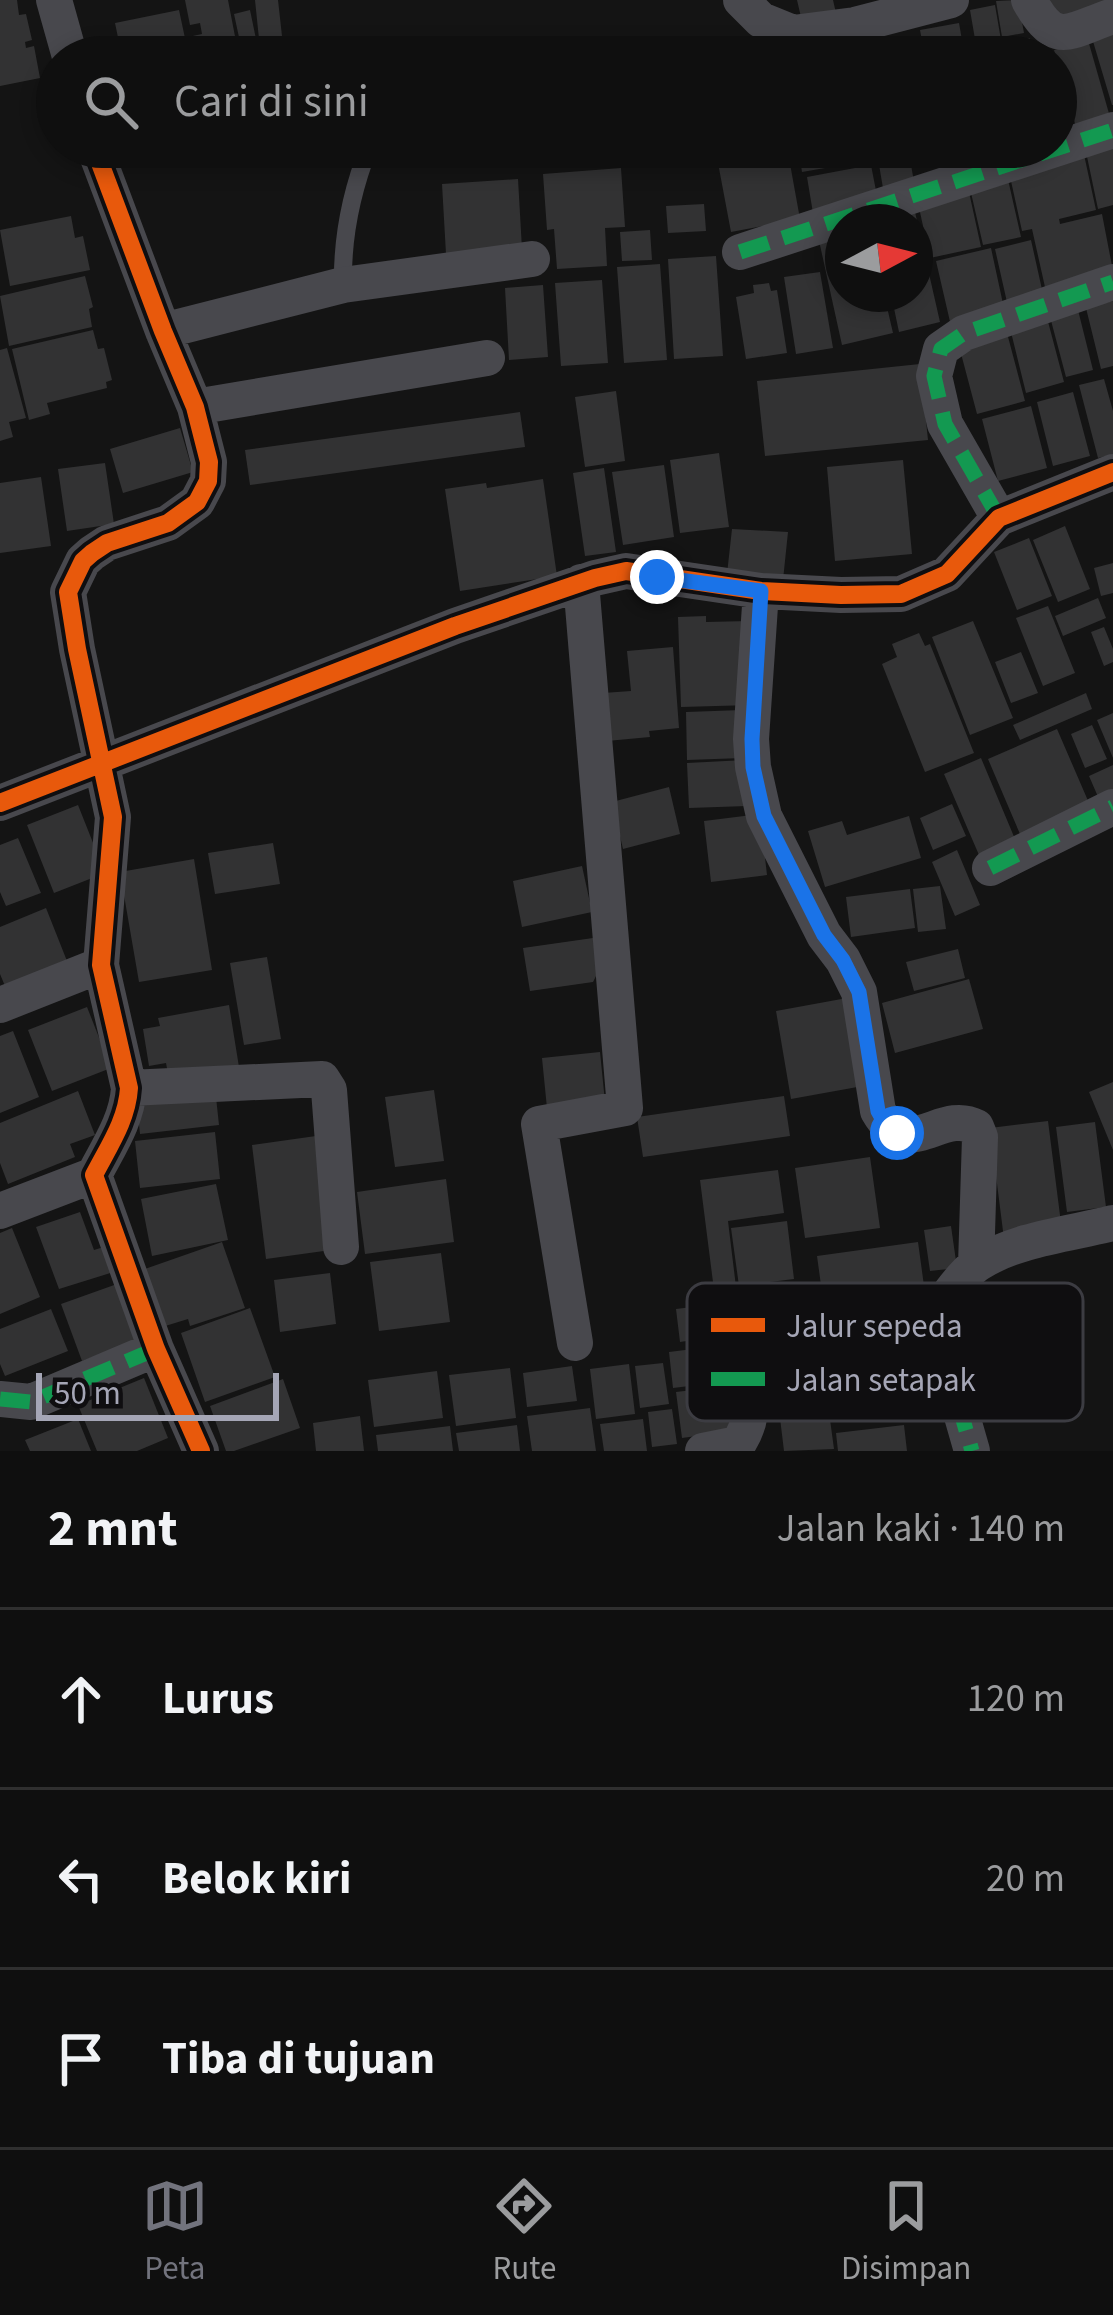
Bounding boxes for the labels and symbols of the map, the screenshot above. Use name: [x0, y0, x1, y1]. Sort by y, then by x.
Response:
north arrow: [825, 204, 933, 312]
route end: [630, 550, 684, 604]
route start: [870, 1106, 924, 1160]
legend: [687, 1283, 1083, 1421]
text: Jalur sepeda: [786, 1303, 963, 1350]
text: Jalan setapak: [786, 1357, 977, 1404]
scale bar: [36, 1367, 279, 1420]

